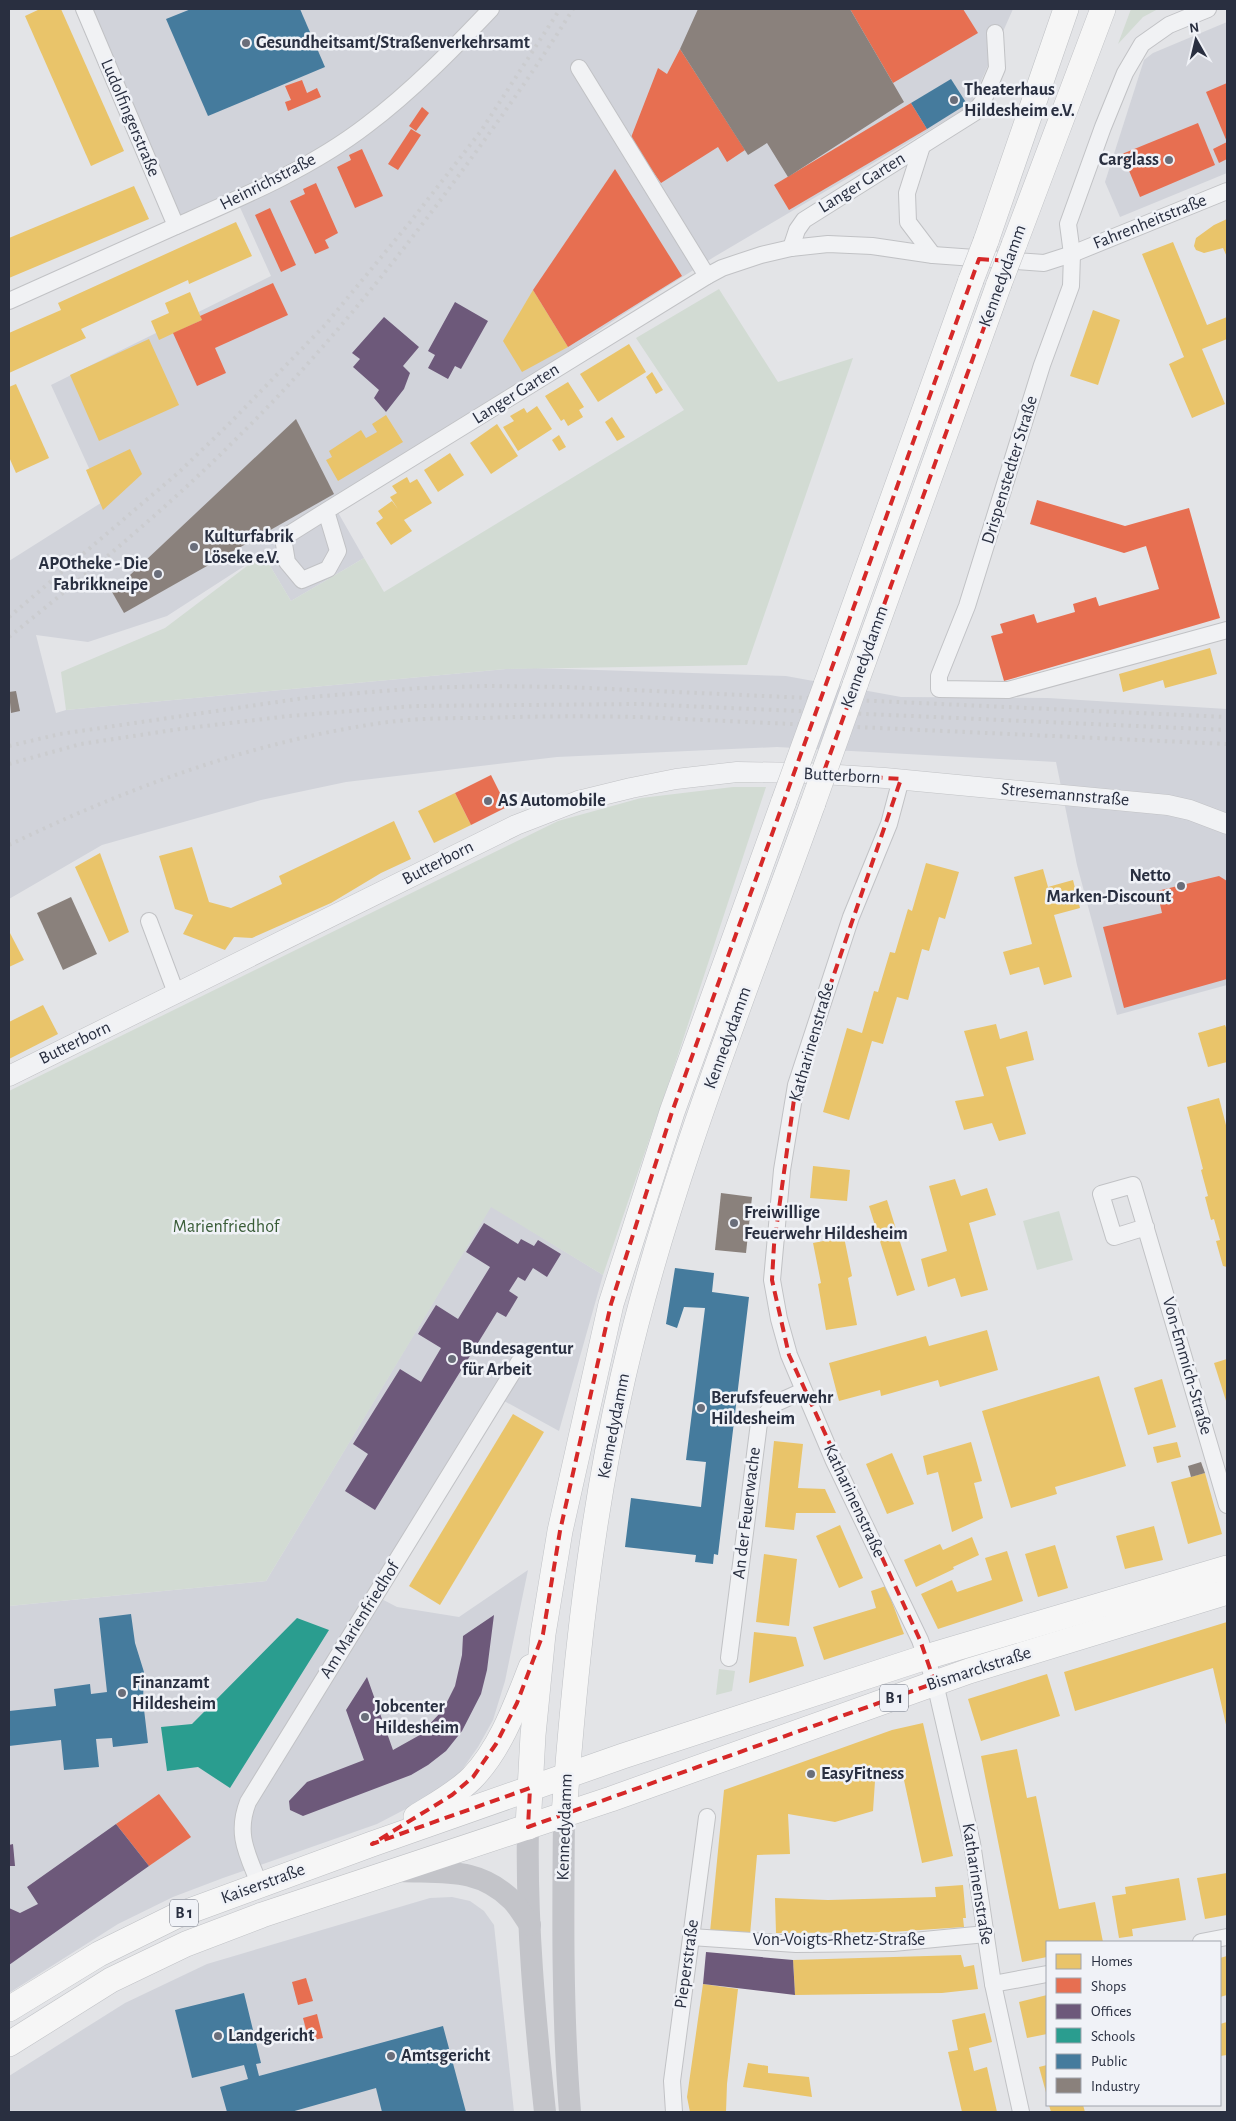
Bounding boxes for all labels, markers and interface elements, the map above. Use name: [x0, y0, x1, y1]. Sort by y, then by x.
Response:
north arrow: [1171, 15, 1221, 65]
text: N: [1189, 21, 1200, 36]
place label: Gesundheitsamt/Straßenverkehrsamt: [256, 34, 530, 52]
marker: Gesundheitsamt/Straßenverkehrsamt: [240, 37, 252, 49]
street label: Ludolfingerstraße: [97, 56, 163, 180]
place label: Theaterhaus Hildesheim e.V.: [964, 81, 1075, 120]
marker: Theaterhaus Hildesheim e.V.: [948, 94, 960, 106]
street label: Langer Garten: [816, 149, 908, 217]
street label: Heinrichstraße: [217, 150, 319, 214]
place label: Carglass: [1099, 151, 1159, 169]
marker: Carglass: [1163, 154, 1175, 166]
street label: Fahrenheitstraße: [1091, 191, 1209, 253]
street label: Kennedydamm: [976, 223, 1030, 329]
street label: Langer Garten: [470, 360, 562, 428]
street label: Drispenstedter Straße: [979, 394, 1041, 546]
place label: Kulturfabrik Löseke e.V.: [204, 528, 294, 567]
marker: Kulturfabrik Löseke e.V.: [188, 541, 200, 553]
place label: APOtheke - Die Fabrikkneipe: [39, 555, 148, 594]
marker: APOtheke - Die Fabrikkneipe: [152, 568, 164, 580]
street label: Kennedydamm: [838, 604, 892, 710]
street label: Butterborn: [803, 765, 881, 787]
street label: Stresemannstraße: [1000, 780, 1130, 810]
place label: AS Automobile: [498, 792, 606, 810]
marker: AS Automobile: [482, 795, 494, 807]
street label: Butterborn: [400, 837, 476, 889]
place label: Netto Marken-Discount: [1046, 867, 1171, 906]
marker: Netto Marken-Discount: [1175, 880, 1187, 892]
street label: Katharinenstraße: [786, 980, 838, 1104]
street label: Kennedydamm: [701, 985, 755, 1091]
street label: Butterborn: [36, 1018, 114, 1068]
place label: Freiwillige Feuerwehr Hildesheim: [744, 1204, 908, 1243]
marker: Freiwillige Feuerwehr Hildesheim: [728, 1217, 740, 1229]
park label: Marienfriedhof: [173, 1218, 281, 1236]
street label: Von-Emmich-Straße: [1159, 1295, 1215, 1437]
place label: Bundesagentur für Arbeit: [462, 1340, 574, 1379]
marker: Bundesagentur für Arbeit: [446, 1353, 458, 1365]
street label: Kennedydamm: [595, 1372, 633, 1480]
place label: Berufsfeuerwehr Hildesheim: [711, 1389, 834, 1428]
marker: Berufsfeuerwehr Hildesheim: [695, 1402, 707, 1414]
street label: Katharinenstraße: [820, 1442, 888, 1560]
street label: An der Feuerwache: [730, 1446, 764, 1580]
street label: Am Marienfriedhof: [317, 1557, 404, 1682]
street label: Bismarckstraße: [924, 1644, 1034, 1694]
place label: Finanzamt Hildesheim: [132, 1674, 216, 1713]
road number: B 1: [880, 1685, 908, 1712]
marker: Finanzamt Hildesheim: [116, 1687, 128, 1699]
place label: Jobcenter Hildesheim: [375, 1698, 459, 1737]
marker: Jobcenter Hildesheim: [359, 1711, 371, 1723]
place label: EasyFitness: [821, 1765, 904, 1783]
marker: EasyFitness: [805, 1768, 817, 1780]
street label: Kennedydamm: [554, 1773, 576, 1881]
street label: Katharinenstraße: [958, 1822, 996, 1946]
street label: Kaiserstraße: [219, 1861, 307, 1907]
road number: B 1: [170, 1900, 198, 1926]
street label: Pieperstraße: [672, 1918, 702, 2010]
street label: Von-Voigts-Rhetz-Straße: [753, 1931, 925, 1949]
legend: [1046, 1941, 1221, 2106]
text: Homes: [1091, 1954, 1133, 1969]
text: Shops: [1091, 1979, 1126, 1994]
text: Offices: [1091, 2004, 1132, 2019]
place label: Landgericht: [228, 2027, 314, 2045]
text: Schools: [1091, 2029, 1135, 2044]
marker: Landgericht: [212, 2030, 224, 2042]
place label: Amtsgericht: [401, 2047, 490, 2065]
marker: Amtsgericht: [385, 2050, 397, 2062]
text: Public: [1091, 2054, 1127, 2069]
text: Industry: [1091, 2079, 1140, 2094]

